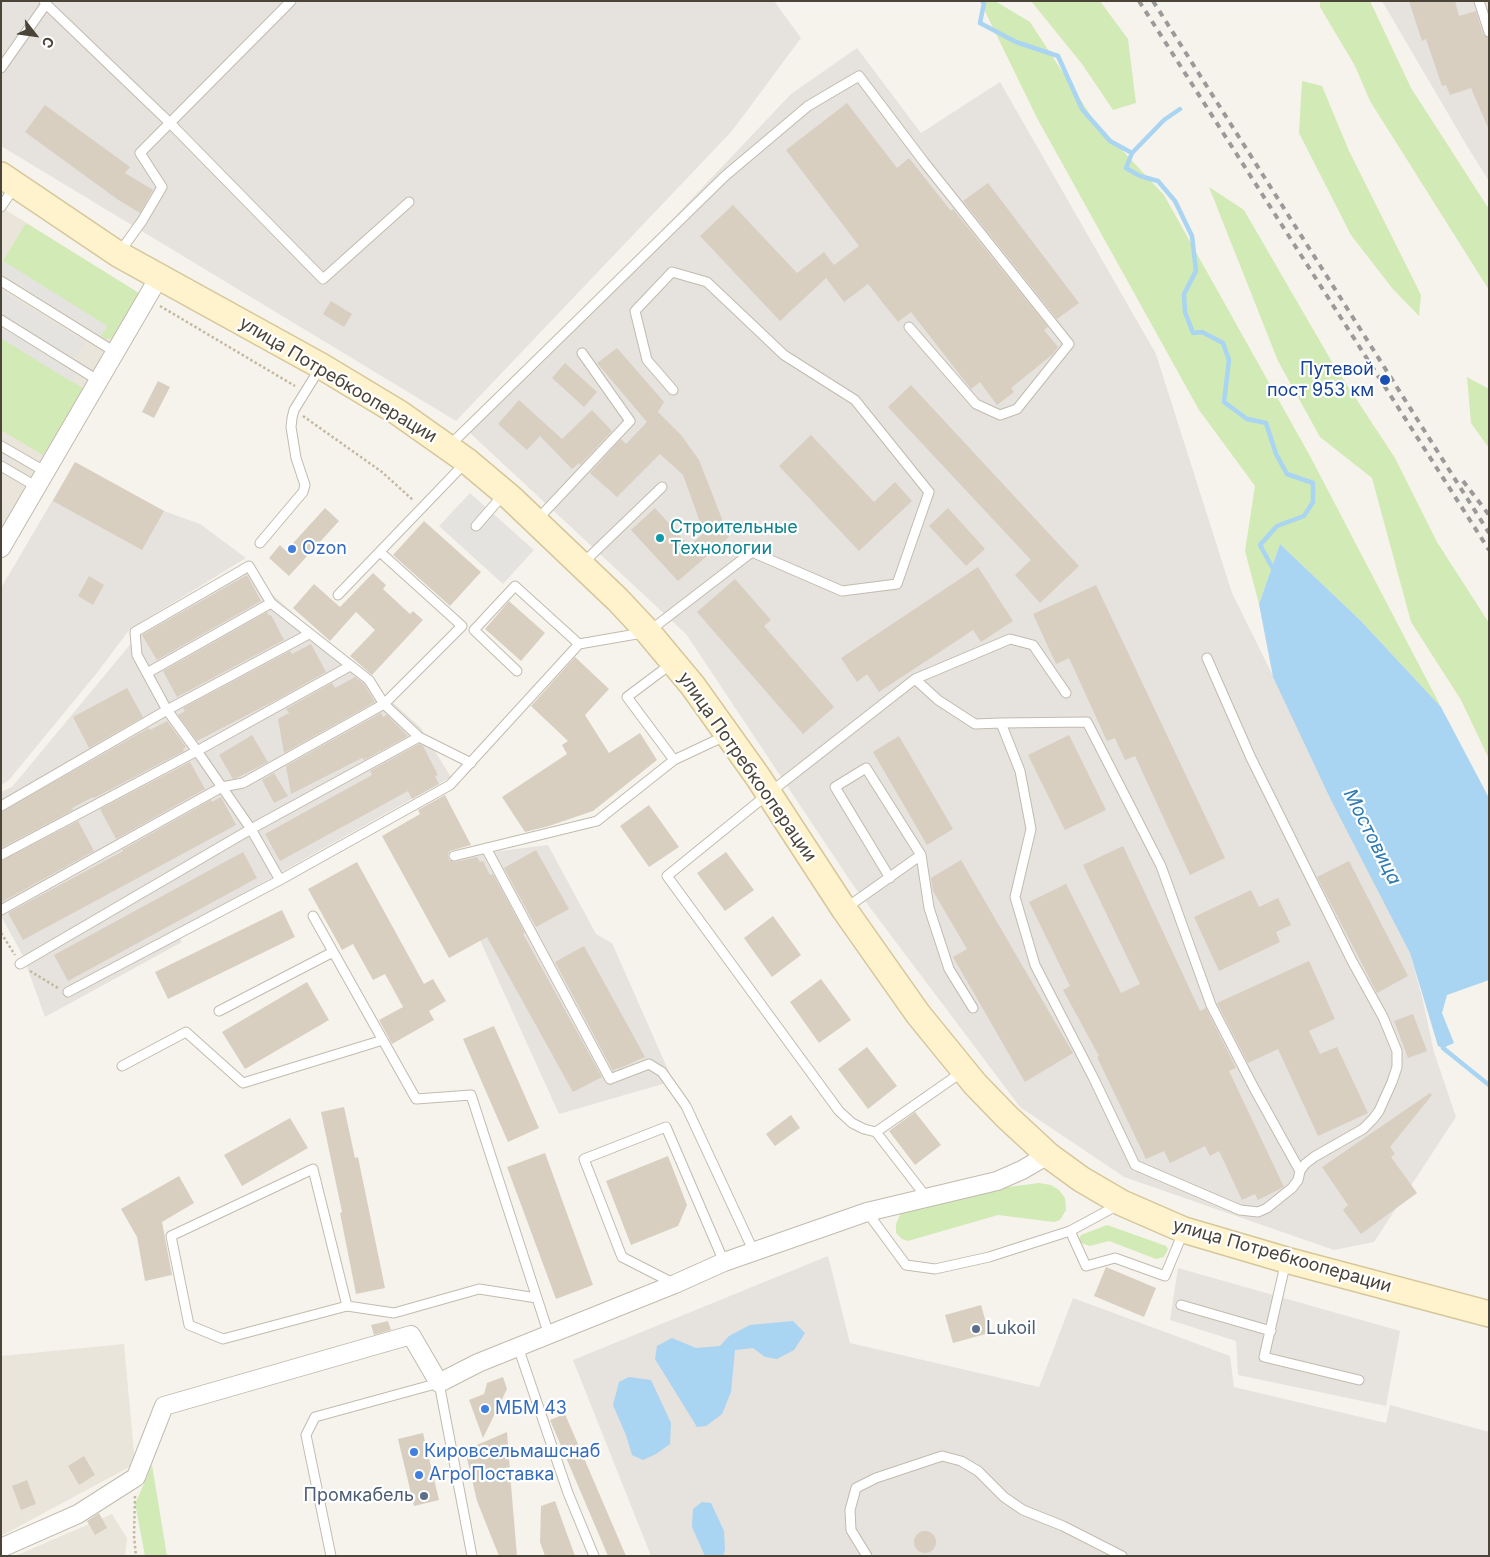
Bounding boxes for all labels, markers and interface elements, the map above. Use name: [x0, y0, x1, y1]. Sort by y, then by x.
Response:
north arrow: [10, 10, 60, 60]
text: С: [38, 34, 58, 51]
street label: улица Потребкооперации: [235, 312, 441, 448]
place label: Путевой пост 953 км: [1267, 359, 1374, 402]
marker: Путевой пост 953 км: [1378, 373, 1392, 387]
place label: Строительные Технологии: [670, 517, 798, 560]
marker: Строительные Технологии: [654, 532, 666, 544]
place label: Ozon: [302, 538, 347, 560]
marker: Ozon: [286, 543, 298, 555]
street label: улица Потребкооперации: [673, 668, 821, 866]
water label: Мостовица: [1338, 785, 1406, 889]
street label: улица Потребкооперации: [1170, 1214, 1394, 1298]
place label: Lukoil: [986, 1318, 1036, 1340]
marker: Lukoil: [970, 1323, 982, 1335]
place label: МБМ 43: [495, 1398, 567, 1420]
marker: МБМ 43: [479, 1403, 491, 1415]
place label: Кировсельмашснаб: [424, 1441, 600, 1463]
marker: Кировсельмашснаб: [408, 1446, 420, 1458]
place label: АгроПоставка: [429, 1464, 554, 1486]
marker: АгроПоставка: [413, 1469, 425, 1481]
place label: Промкабель: [304, 1485, 414, 1507]
marker: Промкабель: [418, 1490, 430, 1502]

